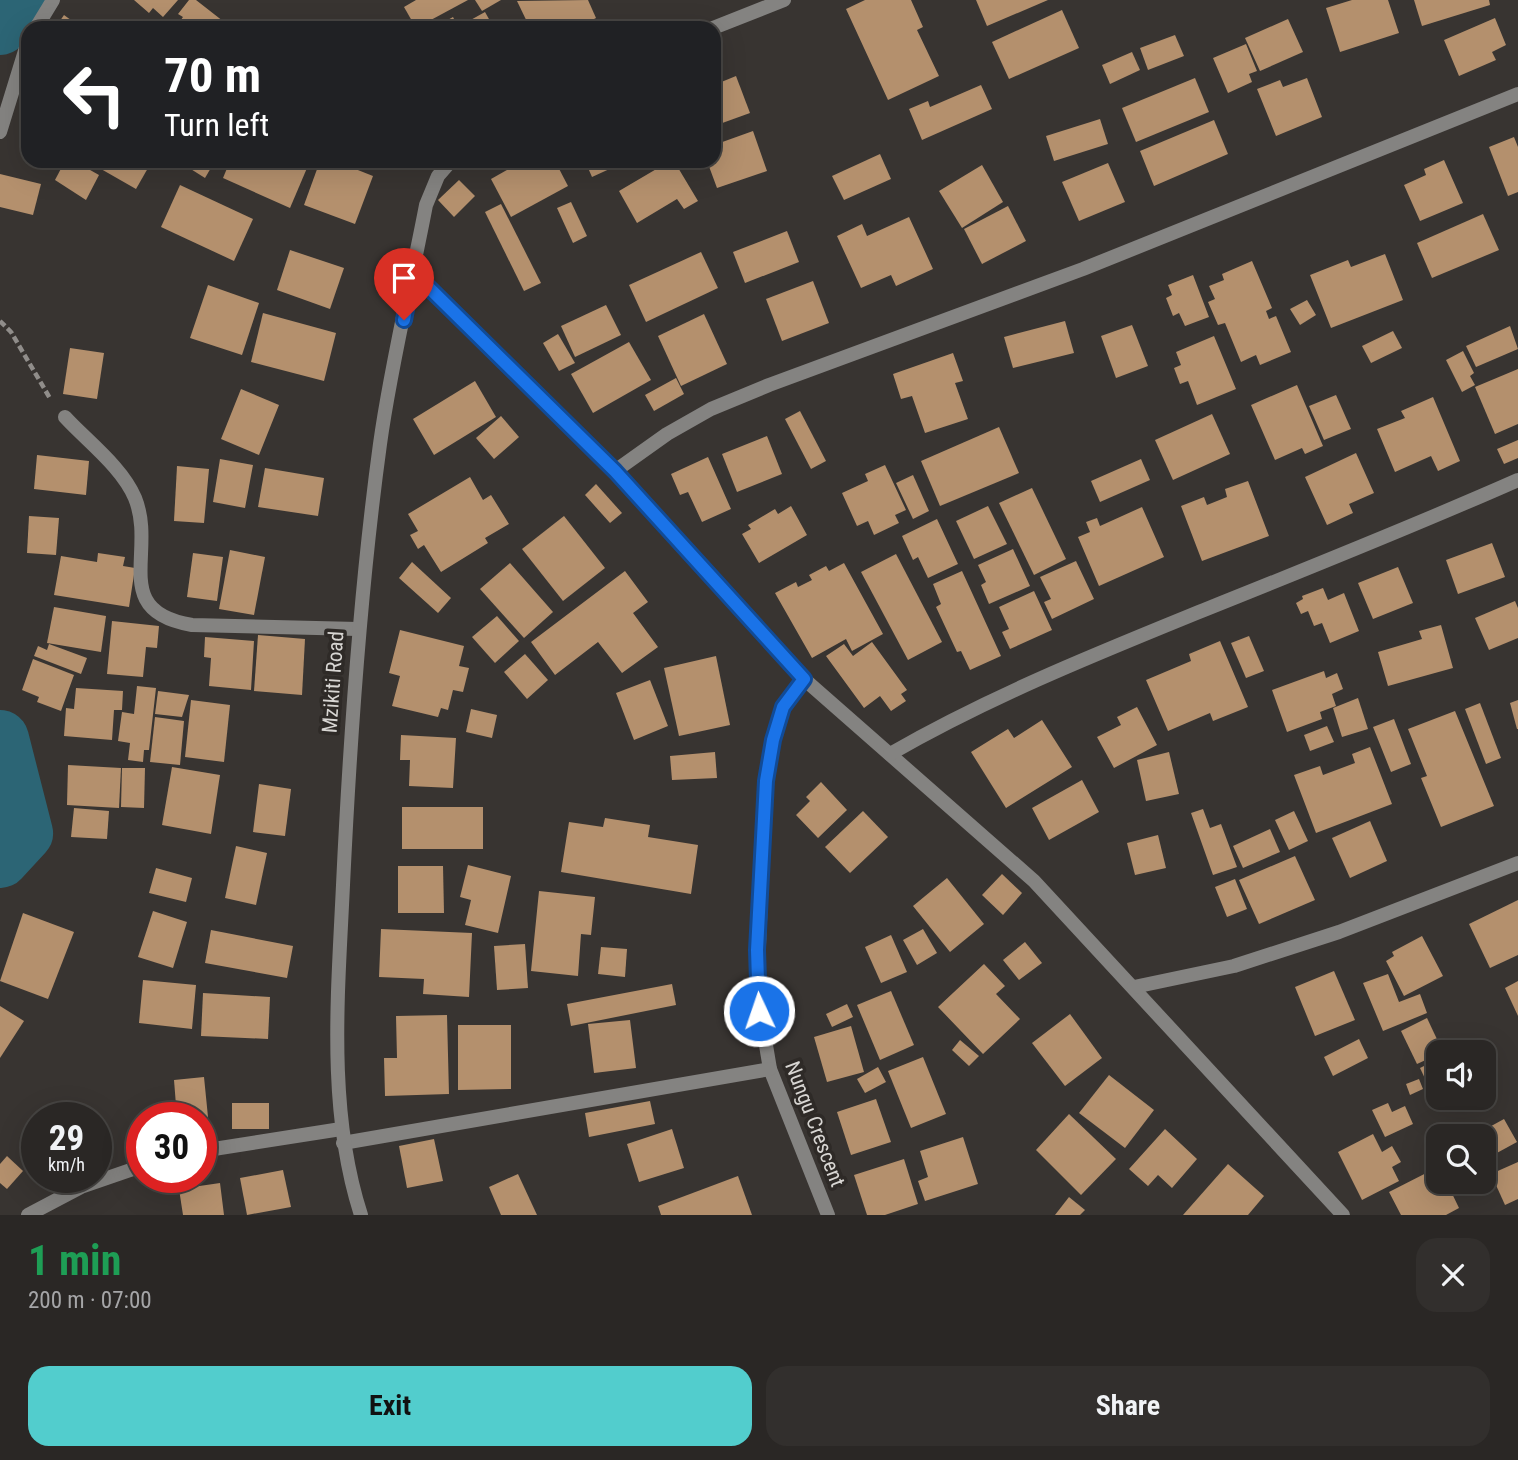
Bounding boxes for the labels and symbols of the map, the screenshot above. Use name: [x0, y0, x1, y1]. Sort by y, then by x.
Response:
pin: [374, 248, 434, 320]
street label: Mzikiti Road: [317, 630, 349, 734]
position arrow: [722, 974, 796, 1048]
street label: Nungu Crescent: [780, 1058, 850, 1190]
speed limit sign: 30: [126, 1102, 217, 1193]

